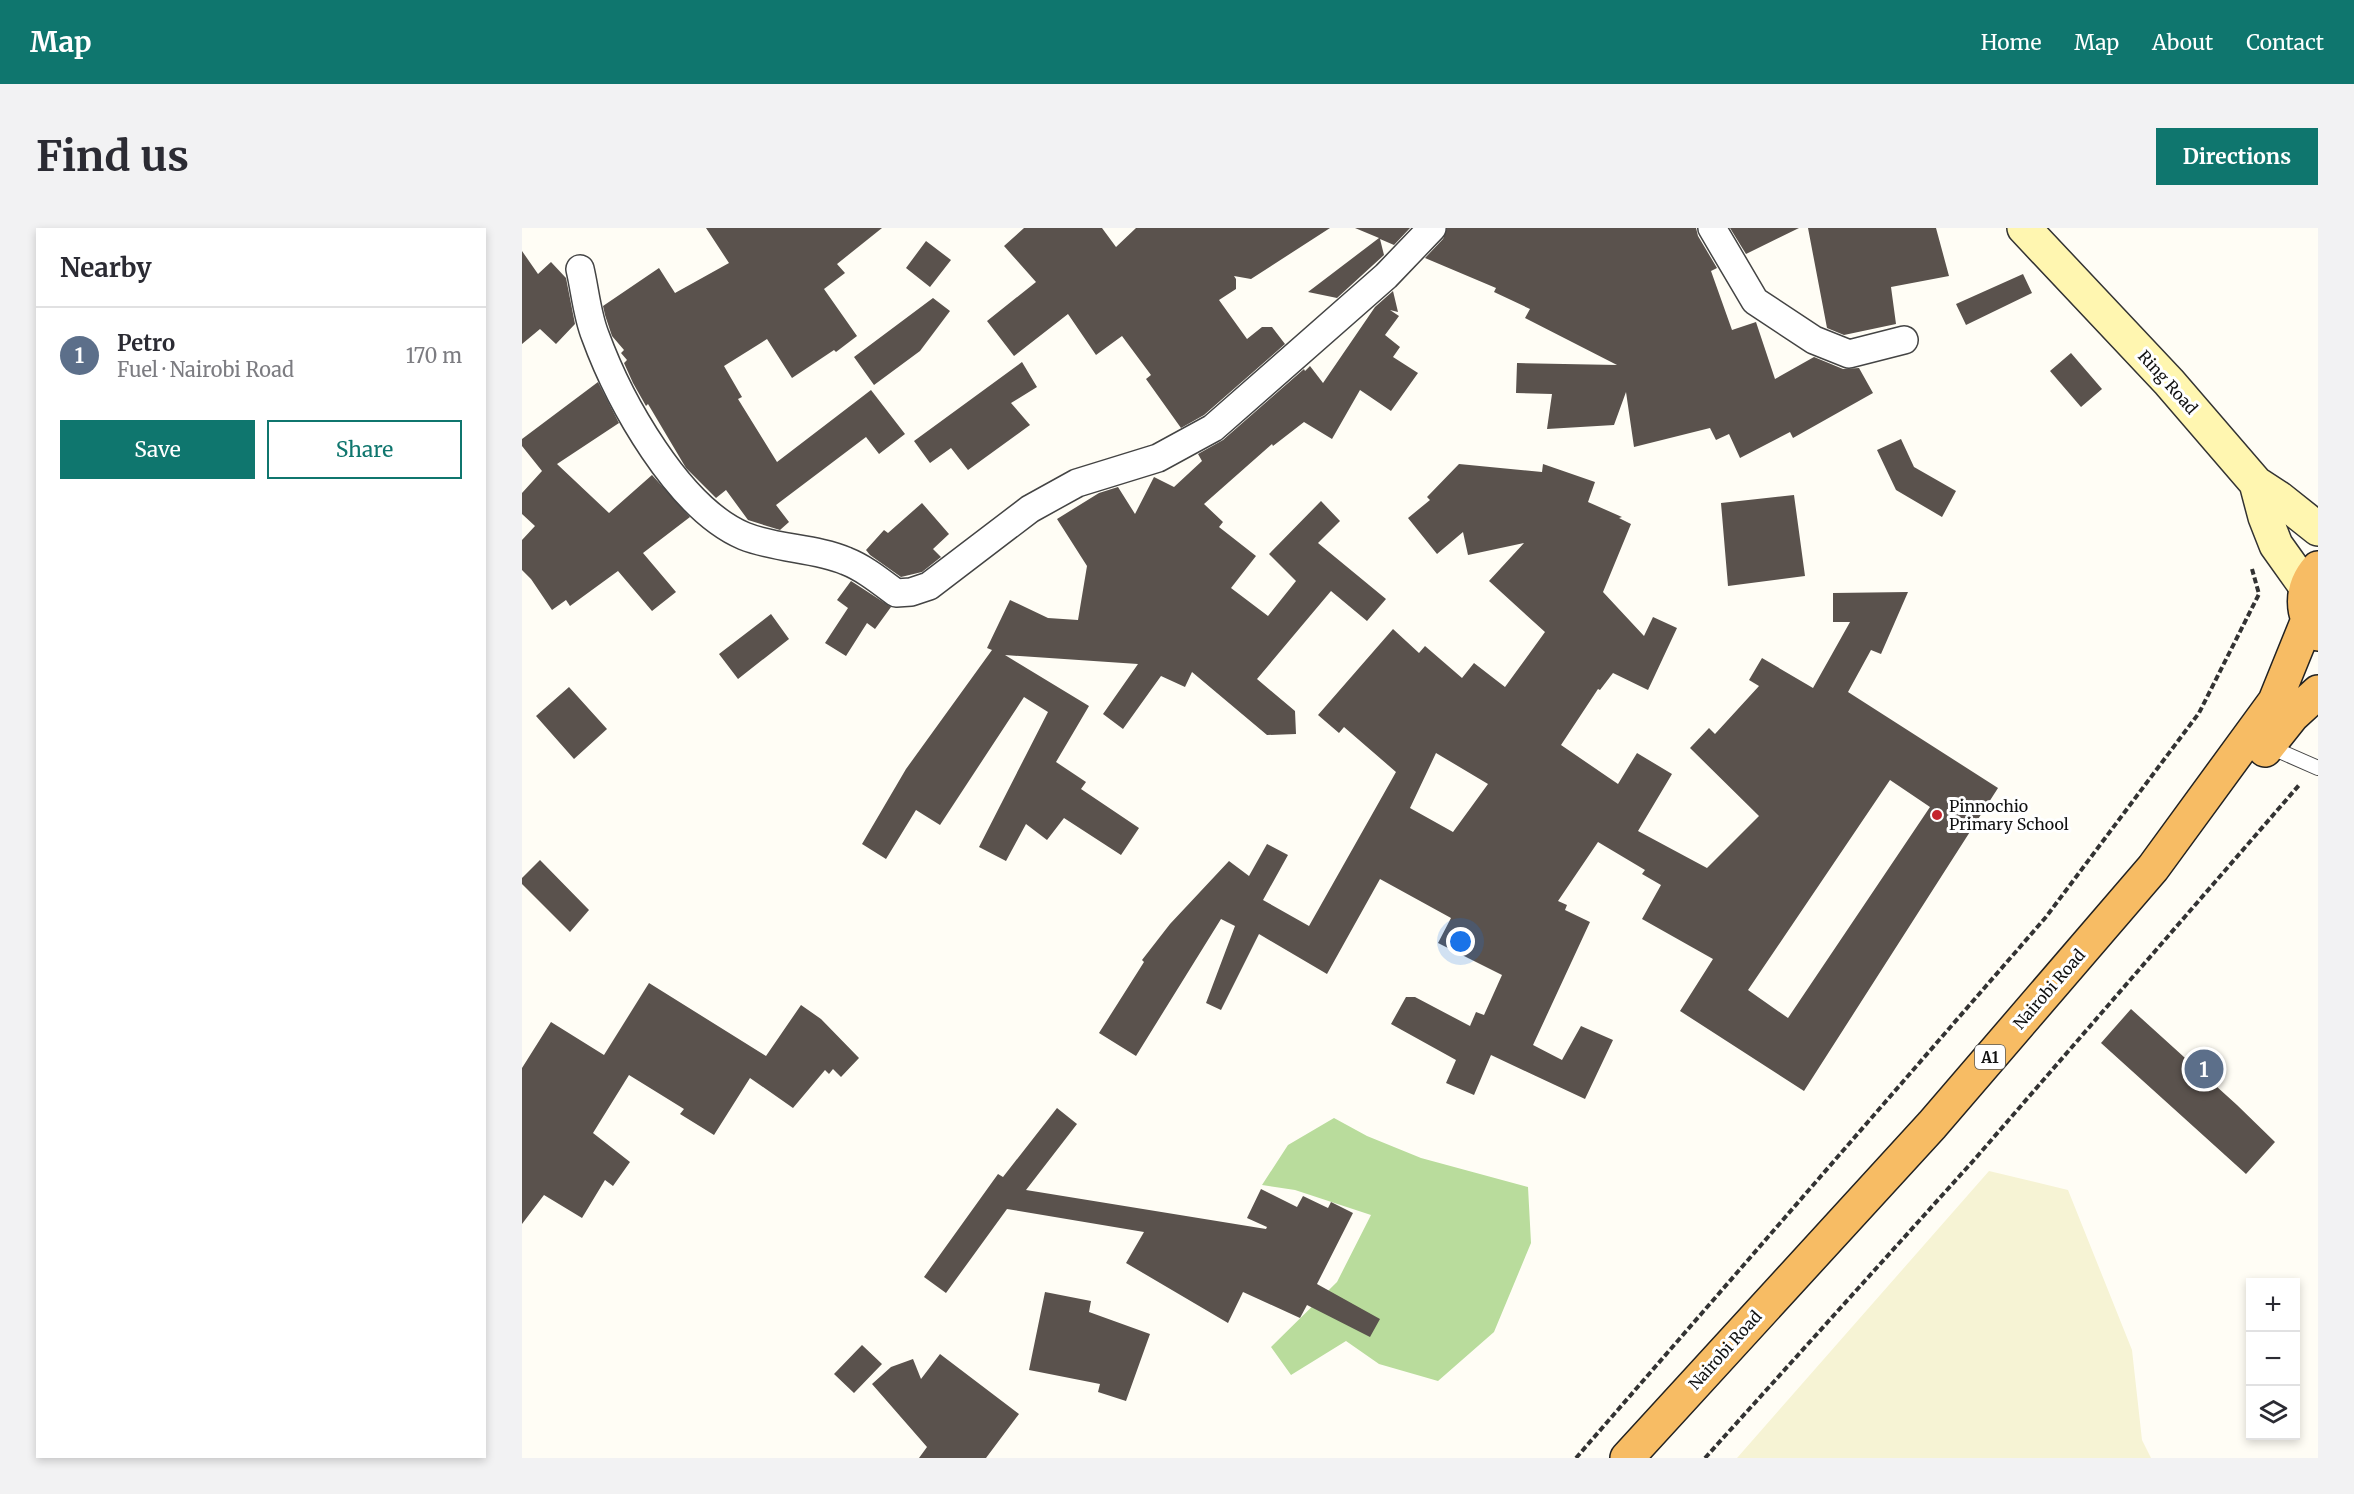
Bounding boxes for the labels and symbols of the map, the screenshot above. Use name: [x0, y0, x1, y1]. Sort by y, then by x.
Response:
street label: Ring Road: [2134, 346, 2202, 418]
place label: Pinnochio Primary School: [1949, 796, 2069, 834]
marker: Pinnochio Primary School: [1930, 808, 1944, 822]
your location: [1446, 927, 1475, 956]
street label: Nairobi Road: [2009, 945, 2089, 1033]
road number: A1: [1975, 1045, 2005, 1069]
pin: 1: [2184, 1046, 2224, 1092]
street label: Nairobi Road: [1684, 1306, 1766, 1394]

